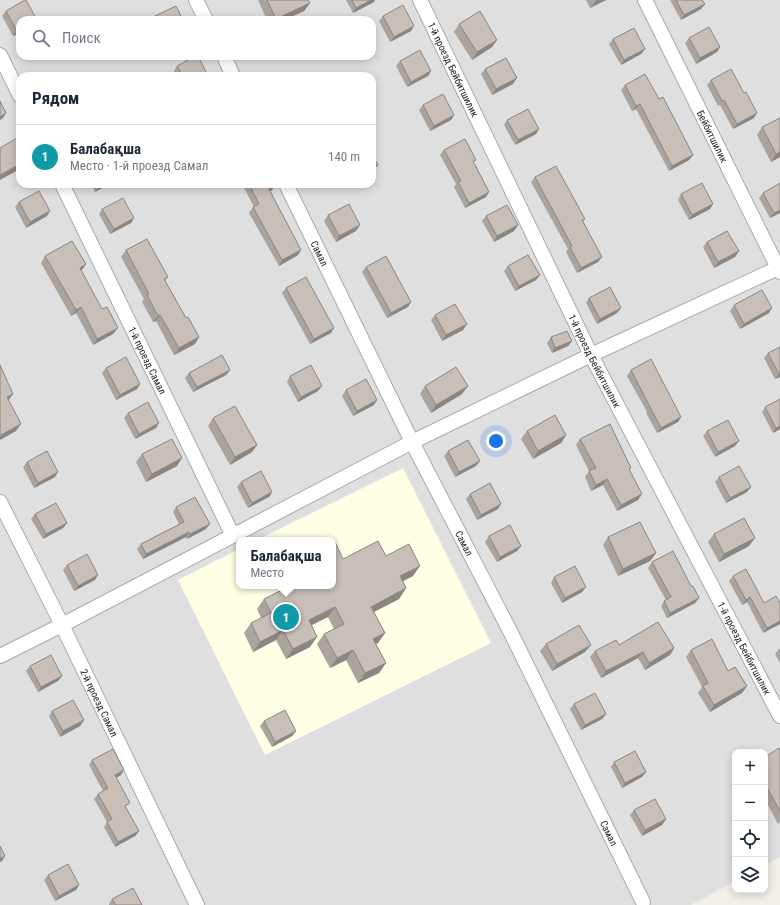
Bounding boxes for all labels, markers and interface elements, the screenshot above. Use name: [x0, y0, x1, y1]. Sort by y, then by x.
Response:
search box: [16, 16, 376, 60]
street label: 1-й проезд Бейбитшилик: [426, 21, 480, 119]
icon: search: [30, 27, 52, 49]
text: Поиск: [62, 29, 101, 47]
text: Рядом: [32, 88, 79, 108]
street label: Бейбитшилик: [695, 109, 730, 164]
text: Балабақша: [70, 140, 141, 158]
text: 1: [42, 149, 48, 164]
text: 140 m: [328, 149, 360, 164]
text: Место · 1-й проезд Самал: [70, 158, 208, 173]
street label: Самал: [309, 239, 330, 268]
street label: 1-й проезд Бейбитшилик: [566, 313, 623, 410]
street label: 1-й проезд Самал: [126, 325, 168, 396]
your location: [486, 431, 506, 451]
street label: Самал: [453, 529, 475, 558]
popup: [236, 537, 336, 589]
text: Балабақша: [250, 547, 322, 565]
text: Место: [250, 565, 284, 580]
street label: 1-й проезд Бейбитшилик: [715, 600, 773, 697]
pin: 1: [273, 602, 299, 632]
street label: 2-й проезд Самал: [78, 667, 120, 738]
map controls: [732, 749, 768, 893]
button: +: [732, 749, 768, 785]
button: −: [732, 785, 768, 821]
street label: Самал: [598, 819, 620, 848]
button: locate: [732, 821, 768, 857]
button: layers: [732, 857, 768, 893]

